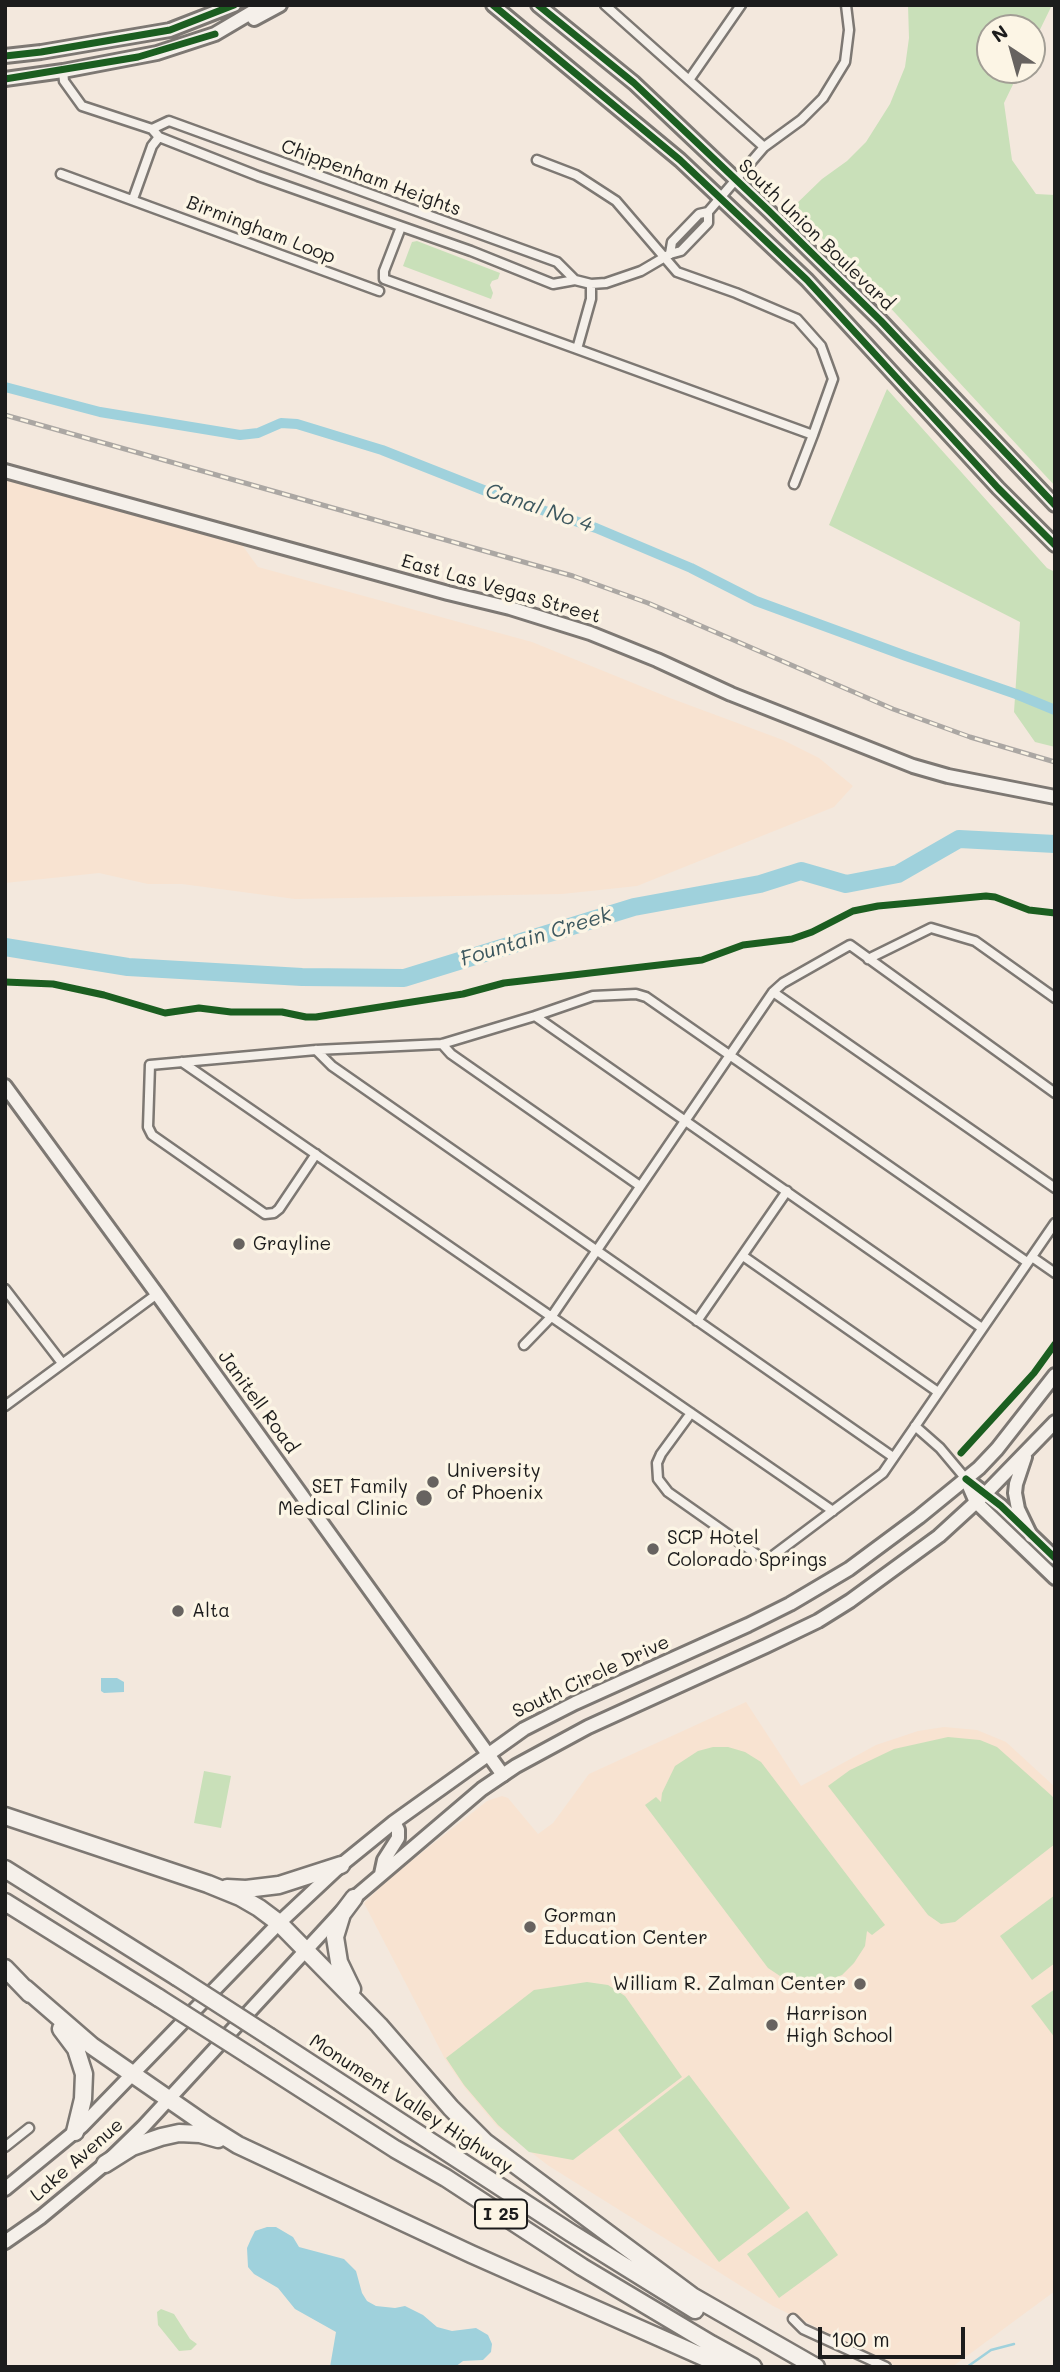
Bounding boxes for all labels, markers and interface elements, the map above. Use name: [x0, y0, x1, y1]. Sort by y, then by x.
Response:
north arrow: [976, 14, 1046, 84]
text: N: [986, 19, 1013, 48]
street label: Chippenham Heights: [278, 135, 464, 221]
street label: South Union Boulevard: [733, 155, 899, 315]
street label: Birmingham Loop: [183, 191, 339, 269]
water label: Canal No 4: [482, 478, 596, 538]
street label: East Las Vegas Street: [399, 550, 603, 628]
water label: Fountain Creek: [457, 902, 615, 972]
place label: Grayline: [253, 1233, 331, 1255]
marker: Grayline: [231, 1236, 247, 1252]
street label: Janitell Road: [213, 1346, 303, 1458]
place label: University of Phoenix: [447, 1460, 543, 1504]
marker: University of Phoenix: [425, 1474, 441, 1490]
place label: SET Family Medical Clinic: [278, 1476, 408, 1520]
marker: SET Family Medical Clinic: [414, 1488, 434, 1508]
place label: SCP Hotel Colorado Springs: [667, 1527, 827, 1571]
marker: SCP Hotel Colorado Springs: [645, 1541, 661, 1557]
place label: Alta: [192, 1600, 230, 1622]
marker: Alta: [170, 1603, 186, 1619]
street label: South Circle Drive: [509, 1631, 673, 1723]
place label: Gorman Education Center: [544, 1905, 708, 1949]
marker: Gorman Education Center: [522, 1919, 538, 1935]
place label: William R. Zalman Center: [613, 1973, 846, 1995]
marker: William R. Zalman Center: [852, 1976, 868, 1992]
place label: Harrison High School: [786, 2003, 893, 2047]
marker: Harrison High School: [764, 2017, 780, 2033]
street label: Monument Valley Highway: [305, 2030, 517, 2178]
street label: Lake Avenue: [26, 2114, 128, 2206]
road number: I 25: [475, 2200, 527, 2228]
scale bar: [822, 2312, 969, 2356]
text: 100 m: [831, 2325, 890, 2352]

